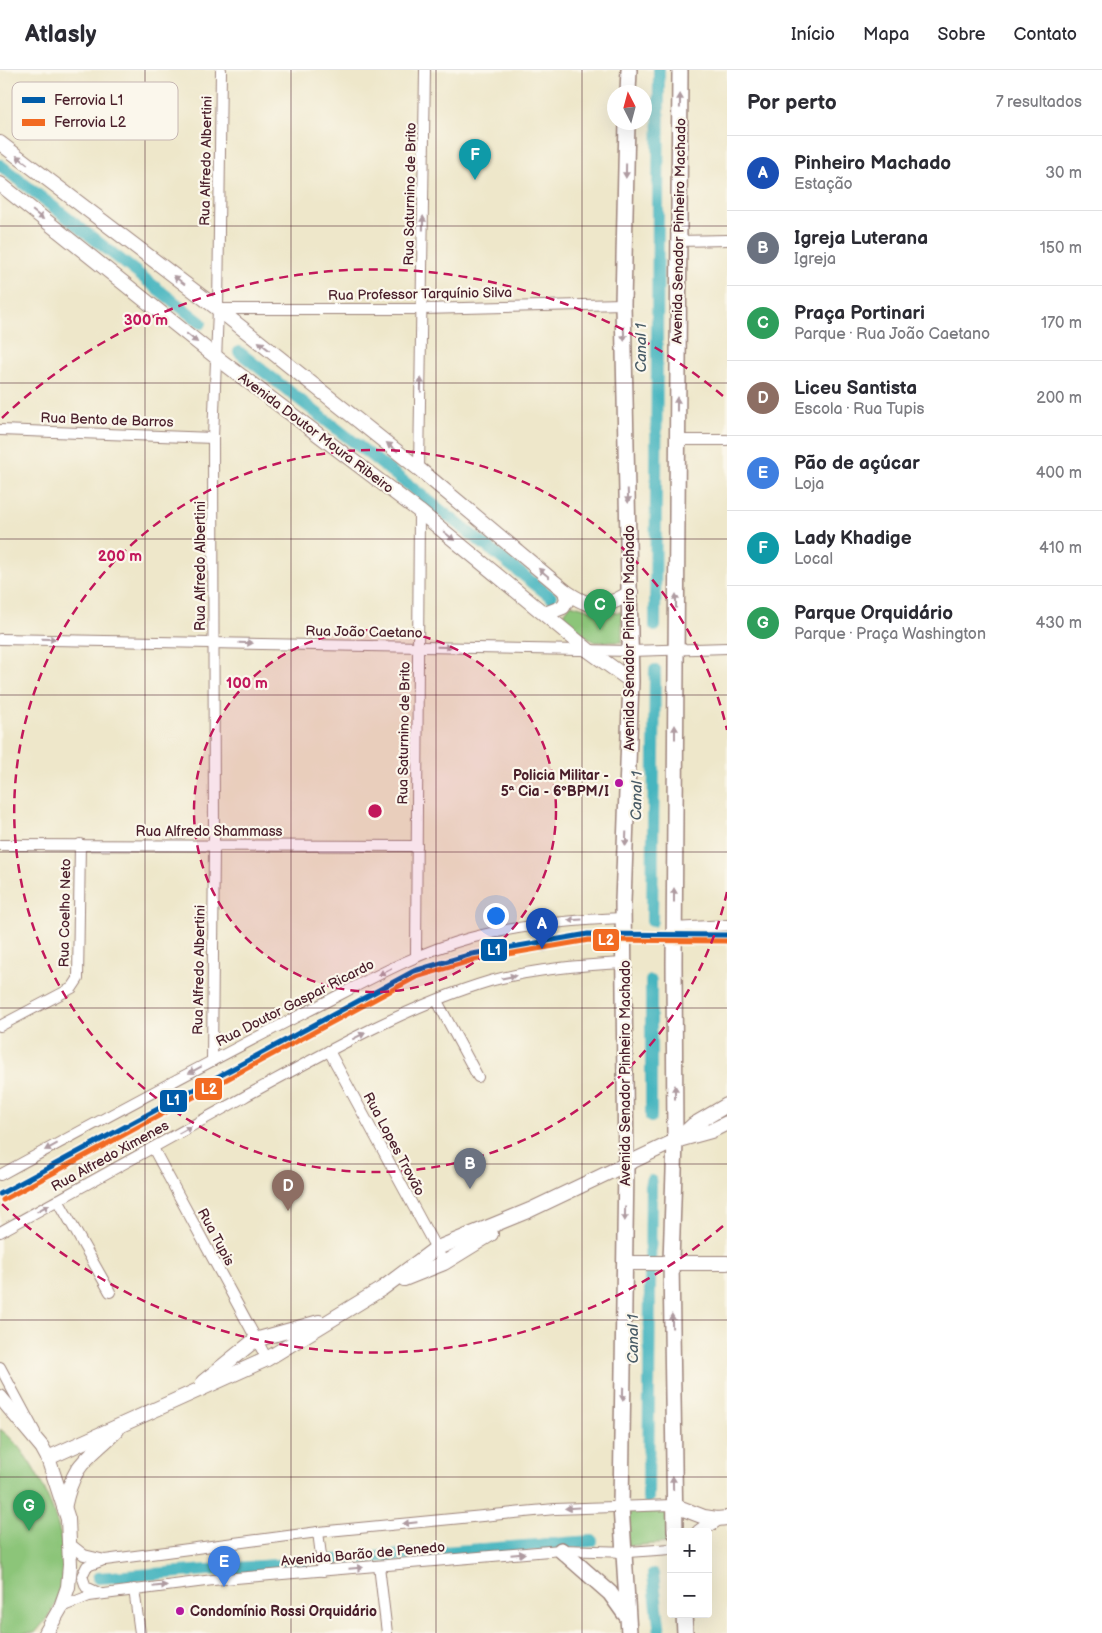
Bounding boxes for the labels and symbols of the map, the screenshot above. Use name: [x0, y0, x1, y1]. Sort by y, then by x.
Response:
legend: [12, 82, 178, 140]
north arrow: [607, 85, 652, 130]
text: Ferrovia L1: [54, 92, 123, 109]
one-way arrow: [676, 93, 684, 109]
street label: Rua Alfredo Albertini: [196, 96, 216, 226]
text: Ferrovia L2: [54, 114, 127, 131]
street label: Avenida Senador Pinheiro Machado: [669, 118, 689, 344]
street label: Rua Saturnino de Brito: [400, 122, 420, 266]
pin: F: [459, 139, 491, 180]
one-way arrow: [16, 154, 29, 165]
one-way arrow: [622, 163, 630, 179]
one-way arrow: [31, 209, 44, 220]
one-way arrow: [420, 215, 428, 231]
one-way arrow: [173, 274, 186, 285]
street label: Rua Professor Tarquínio Silva: [328, 284, 512, 304]
text: 300 m: [124, 311, 168, 330]
water label: Canal 1: [632, 323, 651, 373]
one-way arrow: [620, 326, 628, 342]
one-way arrow: [185, 333, 198, 344]
one-way arrow: [258, 341, 271, 352]
street label: Avenida Doutor Moura Ribeiro: [235, 369, 397, 497]
one-way arrow: [417, 377, 425, 393]
one-way arrow: [673, 396, 681, 412]
street label: Rua Bento de Barros: [40, 409, 174, 431]
one-way arrow: [386, 442, 399, 453]
one-way arrow: [625, 488, 633, 504]
street label: Rua Alfredo Albertini: [192, 501, 209, 631]
street label: Avenida Senador Pinheiro Machado: [621, 525, 638, 751]
one-way arrow: [442, 530, 455, 541]
text: 200 m: [98, 547, 142, 566]
one-way arrow: [538, 568, 551, 579]
pin: C: [584, 589, 616, 630]
one-way arrow: [672, 593, 680, 609]
street label: Rua João Caetano: [305, 622, 423, 642]
one-way arrow: [41, 636, 57, 644]
one-way arrow: [238, 639, 254, 647]
one-way arrow: [436, 643, 452, 651]
street label: Rua Saturnino de Brito: [394, 661, 414, 805]
text: 100 m: [226, 674, 268, 693]
one-way arrow: [671, 724, 679, 740]
place label: Policia Militar - 5ª Cia - 6ºBPM/I: [501, 767, 609, 800]
water label: Canal 1: [627, 771, 647, 821]
marker: Policia Militar - 5ª Cia - 6ºBPM/I: [613, 777, 625, 789]
centre of rings: [366, 802, 384, 820]
street label: Rua Alfredo Shammass: [135, 823, 283, 840]
one-way arrow: [621, 832, 629, 848]
street label: Rua Coelho Neto: [56, 858, 74, 968]
one-way arrow: [670, 887, 678, 903]
your location: [483, 903, 509, 929]
street label: Rua Alfredo Albertini: [189, 905, 209, 1035]
pin: A: [526, 908, 558, 949]
one-way arrow: [566, 916, 582, 924]
line badge: L2: [592, 928, 620, 952]
text: L2: [598, 932, 615, 949]
line badge: L1: [480, 938, 508, 962]
text: L1: [487, 942, 501, 959]
street label: Rua Doutor Gaspar Ricardo: [213, 956, 377, 1050]
street label: Avenida Senador Pinheiro Machado: [617, 960, 634, 1186]
one-way arrow: [378, 968, 393, 976]
one-way arrow: [502, 972, 518, 980]
one-way arrow: [352, 1032, 366, 1040]
one-way arrow: [188, 1066, 201, 1075]
line badge: L2: [194, 1077, 223, 1101]
text: L2: [201, 1081, 218, 1098]
one-way arrow: [671, 1084, 679, 1100]
line badge: L1: [159, 1089, 188, 1113]
street label: Rua Lopes Trovão: [360, 1089, 428, 1199]
text: L1: [166, 1092, 180, 1109]
street label: Rua Alfredo Ximenes: [48, 1117, 172, 1195]
one-way arrow: [178, 1126, 192, 1134]
one-way arrow: [44, 1143, 59, 1151]
pin: B: [454, 1148, 486, 1189]
pin: D: [272, 1170, 304, 1211]
one-way arrow: [36, 1204, 49, 1213]
street label: Rua Tupis: [194, 1205, 238, 1269]
one-way arrow: [621, 1207, 629, 1223]
one-way arrow: [668, 1312, 676, 1328]
water label: Canal 1: [624, 1314, 643, 1364]
one-way arrow: [618, 1387, 626, 1403]
one-way arrow: [669, 1475, 677, 1491]
pin: G: [13, 1490, 45, 1531]
one-way arrow: [564, 1504, 580, 1512]
one-way arrow: [402, 1519, 418, 1527]
street label: Avenida Barão de Penedo: [280, 1538, 446, 1570]
pin: E: [208, 1546, 240, 1587]
one-way arrow: [511, 1550, 527, 1558]
one-way arrow: [349, 1564, 365, 1572]
one-way arrow: [152, 1582, 168, 1590]
place label: Condomínio Rossi Orquidário: [190, 1603, 377, 1620]
marker: Condomínio Rossi Orquidário: [174, 1605, 186, 1617]

